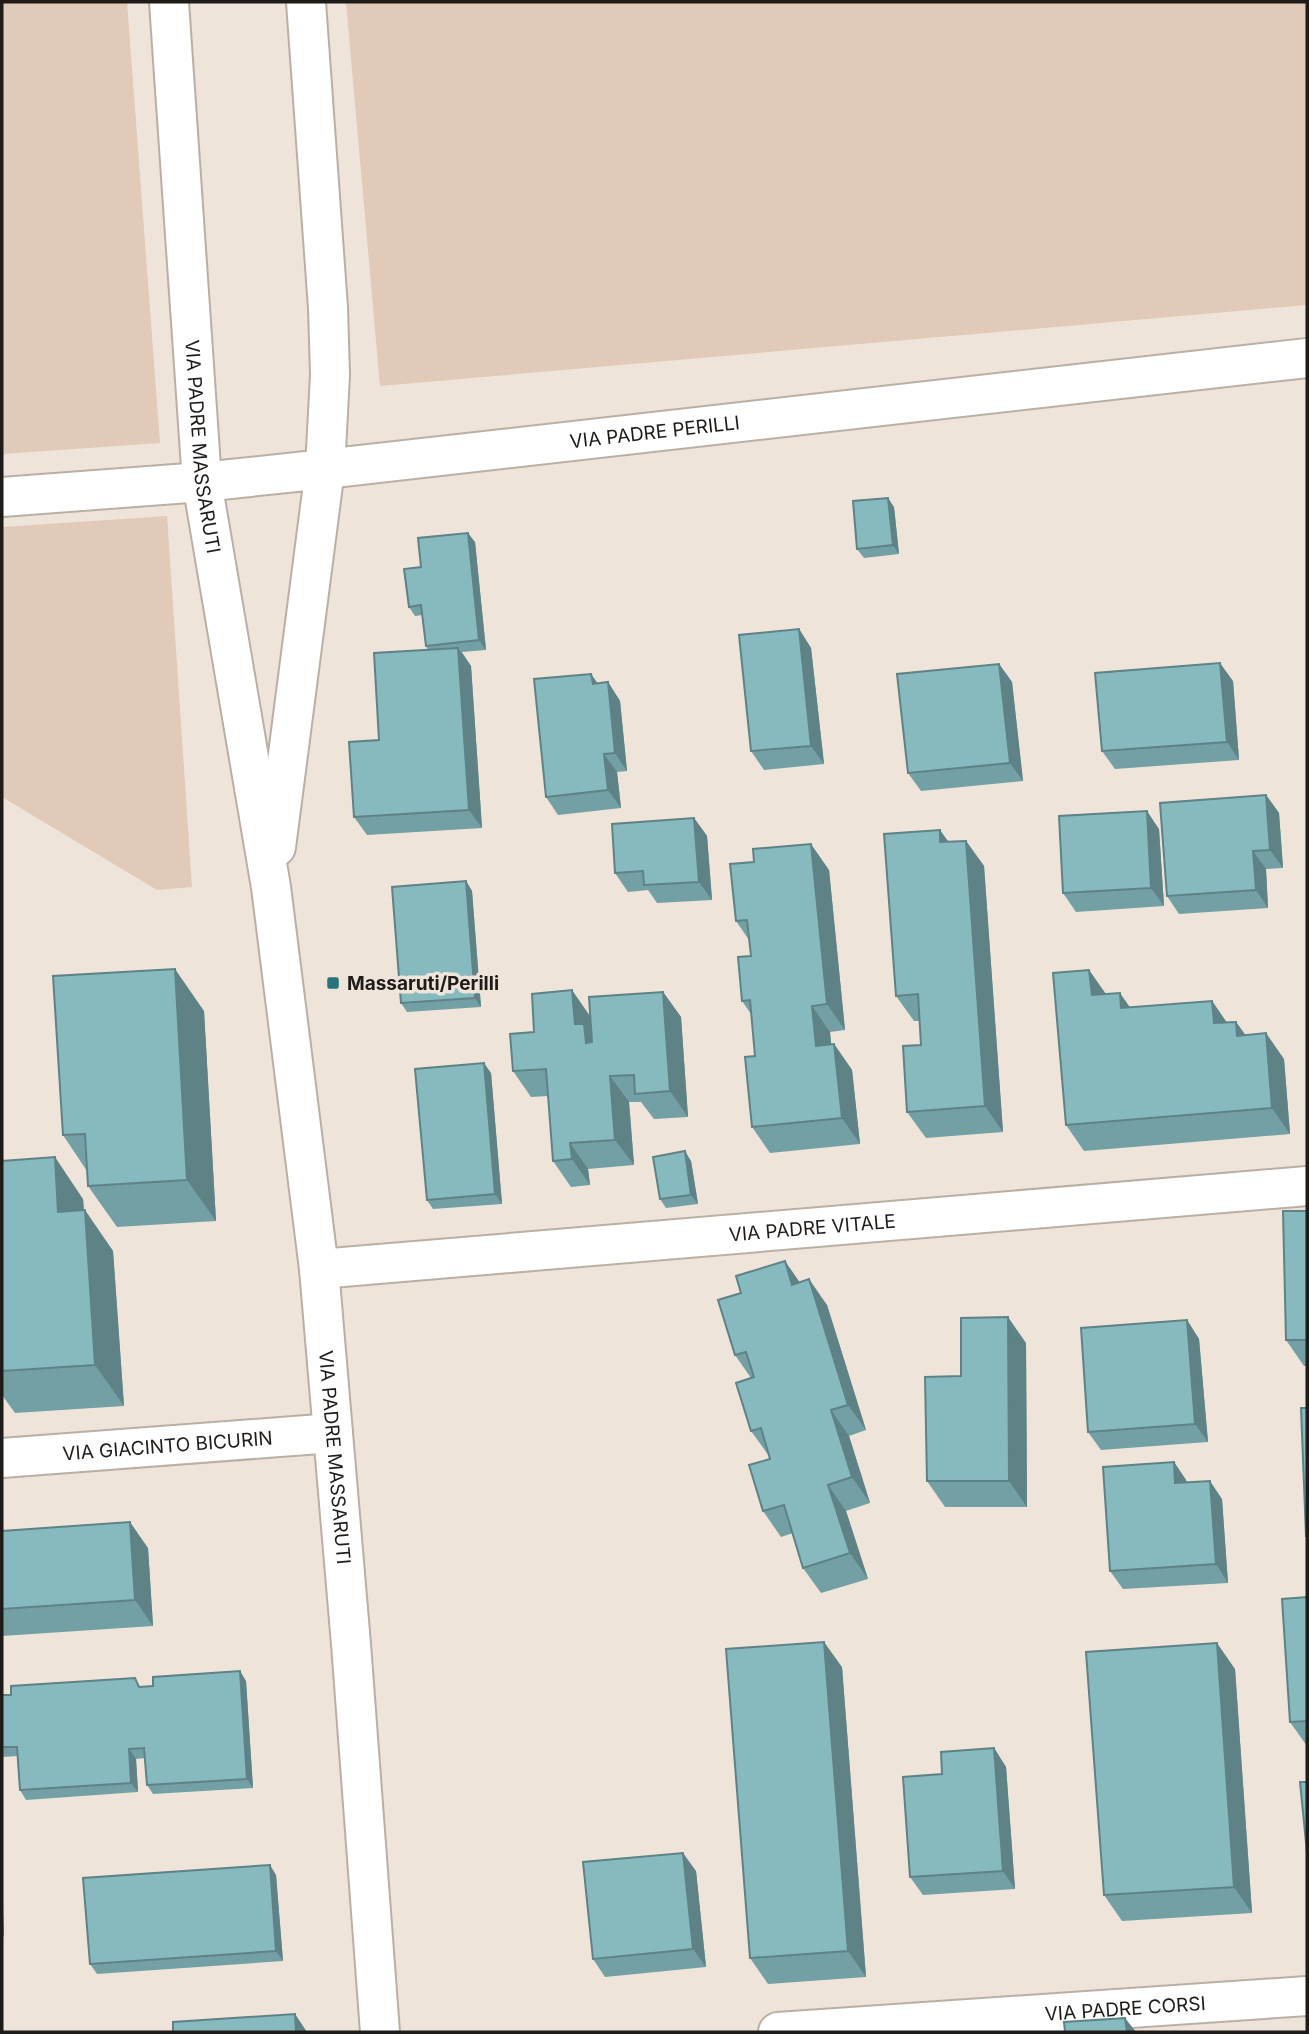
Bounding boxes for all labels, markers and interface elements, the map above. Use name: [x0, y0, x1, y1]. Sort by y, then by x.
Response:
street label: VIA PADRE MASSARUTI: [180, 339, 225, 555]
street label: VIA PADRE PERILLI: [569, 411, 741, 453]
place label: Massaruti/Perilli: [347, 972, 499, 995]
marker: Massaruti/Perilli: [325, 975, 341, 991]
street label: VIA PADRE VITALE: [728, 1210, 897, 1247]
street label: VIA PADRE MASSARUTI: [314, 1349, 355, 1565]
street label: VIA GIACINTO BICURIN: [62, 1427, 273, 1465]
street label: VIA PADRE CORSI: [1044, 1992, 1206, 2026]

